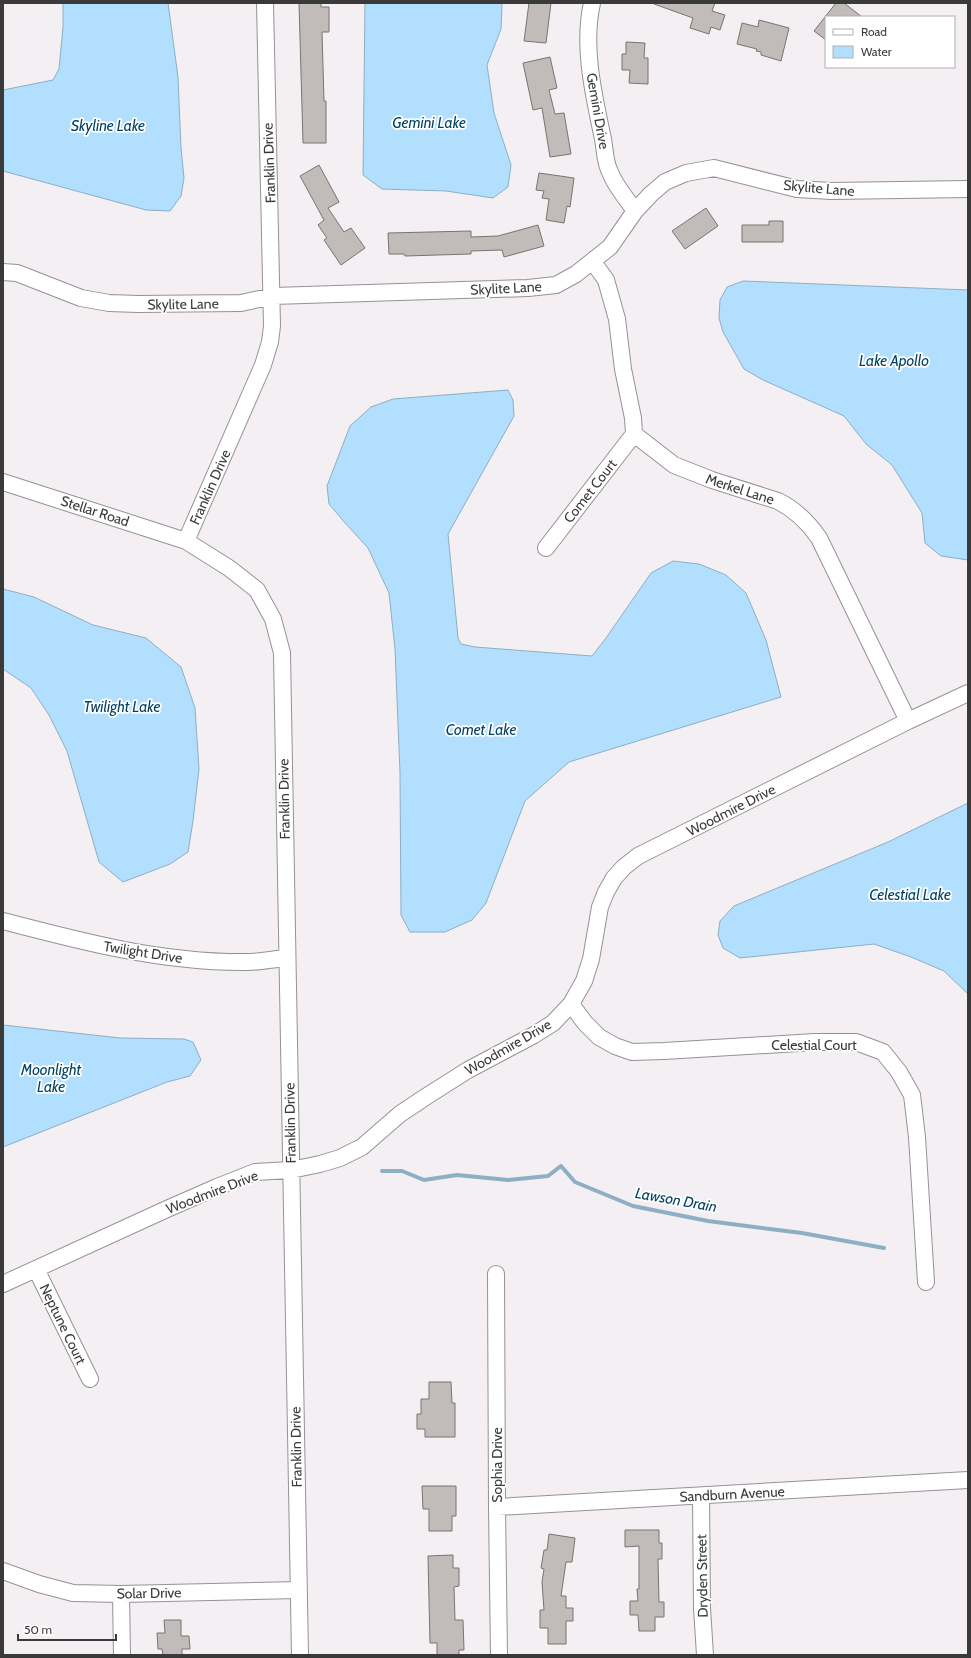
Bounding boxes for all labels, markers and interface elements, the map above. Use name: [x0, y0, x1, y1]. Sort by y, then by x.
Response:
legend: [825, 16, 955, 68]
text: Road: [861, 24, 887, 39]
text: Water: [861, 44, 892, 59]
street label: Gemini Drive: [582, 71, 614, 151]
water label: Gemini Lake: [392, 114, 466, 132]
water label: Skyline Lake: [71, 117, 145, 135]
street label: Franklin Drive: [259, 122, 279, 204]
street label: Skylite Lane: [783, 176, 855, 200]
street label: Skylite Lane: [470, 277, 542, 299]
street label: Skylite Lane: [147, 294, 219, 314]
water label: Lake Apollo: [859, 352, 929, 370]
street label: Franklin Drive: [185, 447, 235, 527]
street label: Comet Court: [559, 455, 621, 527]
street label: Merkel Lane: [703, 469, 777, 509]
street label: Stellar Road: [58, 491, 132, 531]
water label: Twilight Lake: [84, 698, 161, 716]
water label: Comet Lake: [446, 721, 516, 739]
street label: Franklin Drive: [274, 759, 294, 839]
street label: Woodmire Drive: [684, 780, 778, 840]
water label: Celestial Lake: [869, 886, 951, 904]
street label: Twilight Drive: [102, 937, 184, 967]
street label: Woodmire Drive: [461, 1015, 555, 1079]
street label: Celestial Court: [771, 1036, 857, 1054]
water label: Moonlight Lake: [20, 1061, 81, 1096]
street label: Franklin Drive: [280, 1083, 300, 1163]
street label: Woodmire Drive: [163, 1166, 261, 1218]
water label: Lawson Drain: [634, 1184, 718, 1216]
street label: Neptune Court: [36, 1281, 90, 1367]
street label: Franklin Drive: [286, 1407, 306, 1487]
street label: Sophia Drive: [488, 1427, 506, 1503]
street label: Sandburn Avenue: [679, 1482, 785, 1506]
street label: Dryden Street: [692, 1534, 712, 1618]
street label: Solar Drive: [116, 1583, 182, 1603]
scale bar: [18, 1616, 116, 1642]
text: 50 m: [24, 1622, 52, 1637]

